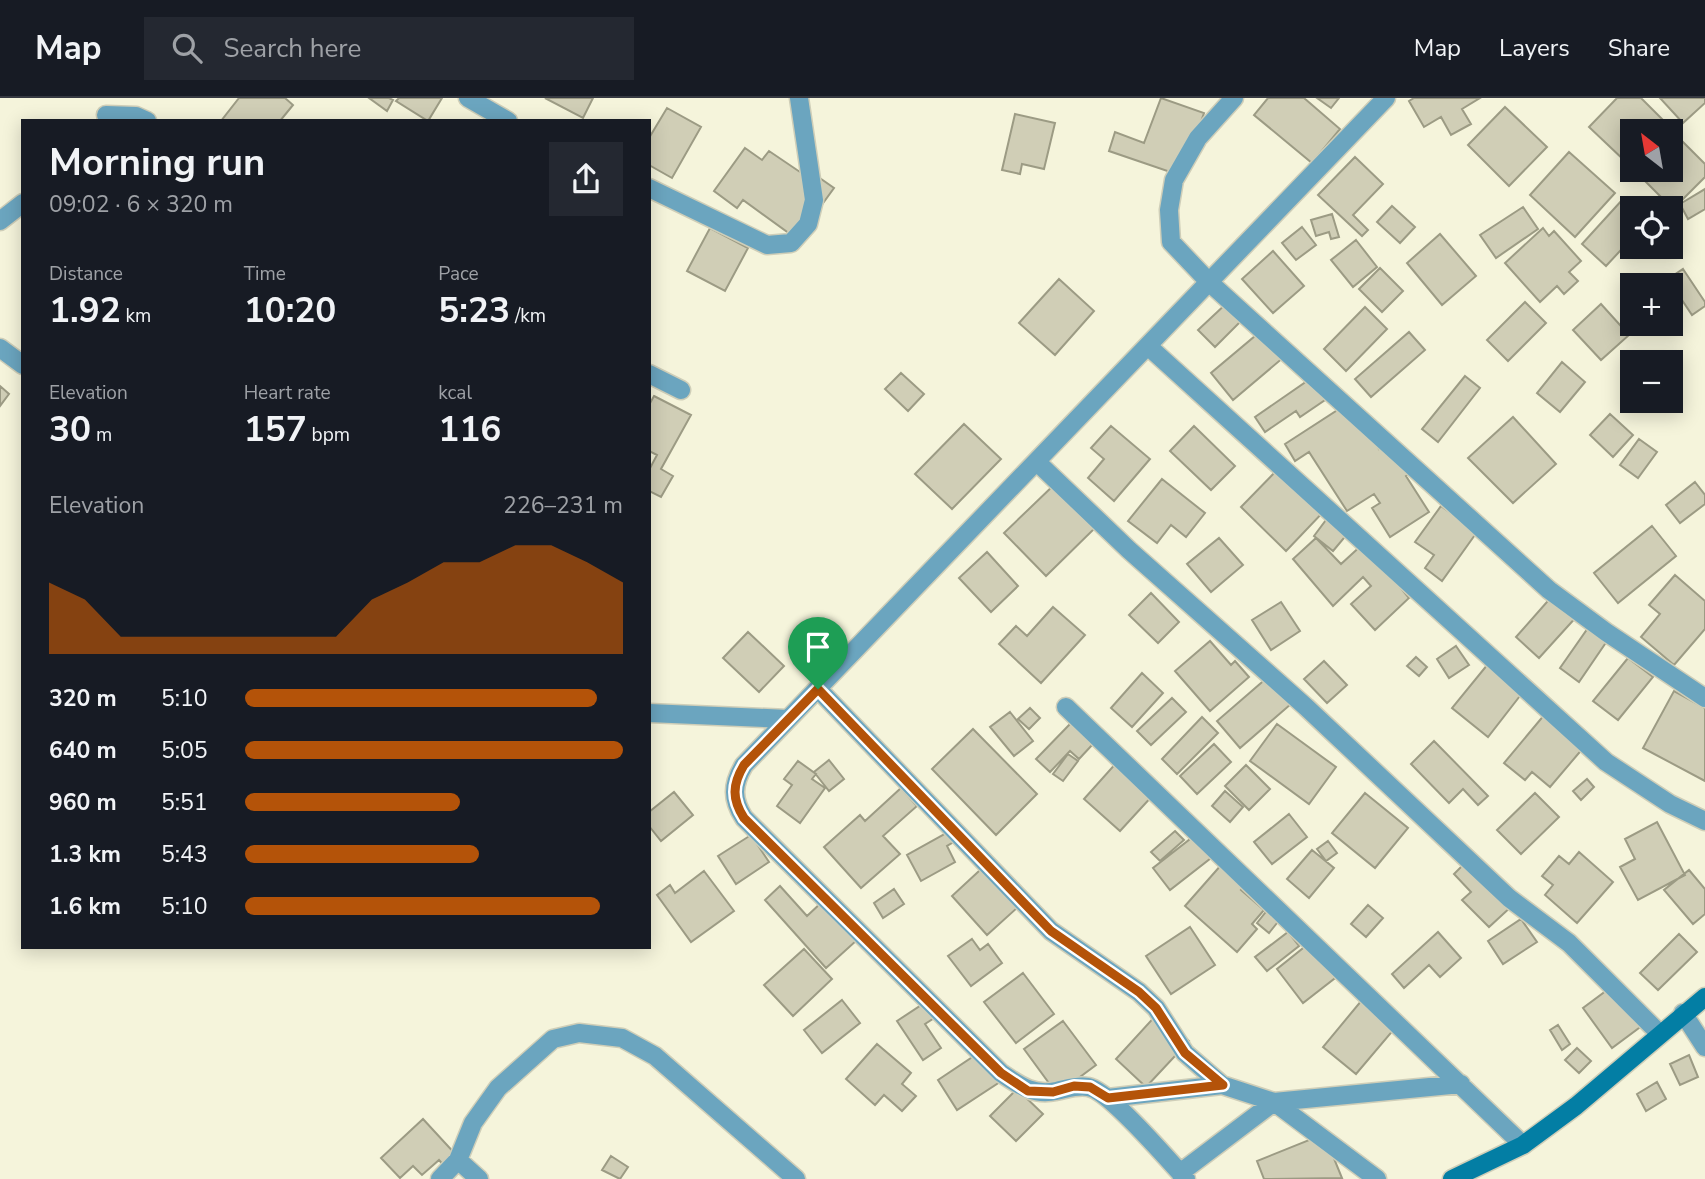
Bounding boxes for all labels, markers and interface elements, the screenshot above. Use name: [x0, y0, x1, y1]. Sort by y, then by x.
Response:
search box: [144, 17, 634, 80]
text: Map: [35, 26, 102, 71]
icon: search: [168, 29, 206, 67]
text: Search here: [224, 31, 361, 66]
text: Map: [1414, 32, 1461, 64]
text: Layers: [1499, 32, 1570, 64]
text: Share: [1608, 32, 1670, 64]
north arrow: [1620, 119, 1684, 182]
map controls: [1620, 119, 1683, 413]
text: Morning run: [49, 137, 265, 188]
button: share: [549, 142, 623, 216]
text: 09:02 · 6 × 320 m: [49, 189, 233, 220]
button: locate: [1620, 196, 1683, 259]
text: Distance: [49, 261, 123, 287]
text: Time: [244, 261, 286, 287]
text: Pace: [438, 261, 479, 287]
button: +: [1620, 273, 1683, 336]
text: 1.92: [49, 287, 121, 334]
text: 10:20: [244, 287, 336, 334]
text: 5:23: [438, 287, 510, 334]
text: km: [121, 303, 151, 329]
text: /km: [510, 303, 546, 329]
button: −: [1620, 350, 1683, 413]
text: Elevation: [49, 380, 128, 406]
text: Heart rate: [244, 380, 331, 406]
text: kcal: [438, 380, 472, 406]
text: 30: [49, 406, 91, 453]
text: 157: [244, 406, 307, 453]
text: 116: [438, 406, 501, 453]
text: m: [91, 422, 112, 448]
text: bpm: [307, 422, 350, 448]
text: Elevation: [49, 490, 144, 521]
text: 226–231 m: [503, 490, 623, 521]
pin: [788, 617, 848, 689]
icon: arrive: [799, 628, 837, 666]
text: 320 m: [49, 683, 117, 714]
text: 5:10: [161, 683, 208, 714]
text: 640 m: [49, 735, 117, 766]
text: 5:05: [161, 735, 208, 766]
text: 960 m: [49, 787, 117, 818]
text: 5:51: [161, 787, 208, 818]
text: 1.3 km: [49, 839, 121, 870]
text: 5:43: [161, 839, 208, 870]
text: 1.6 km: [49, 891, 121, 922]
text: 5:10: [161, 891, 208, 922]

